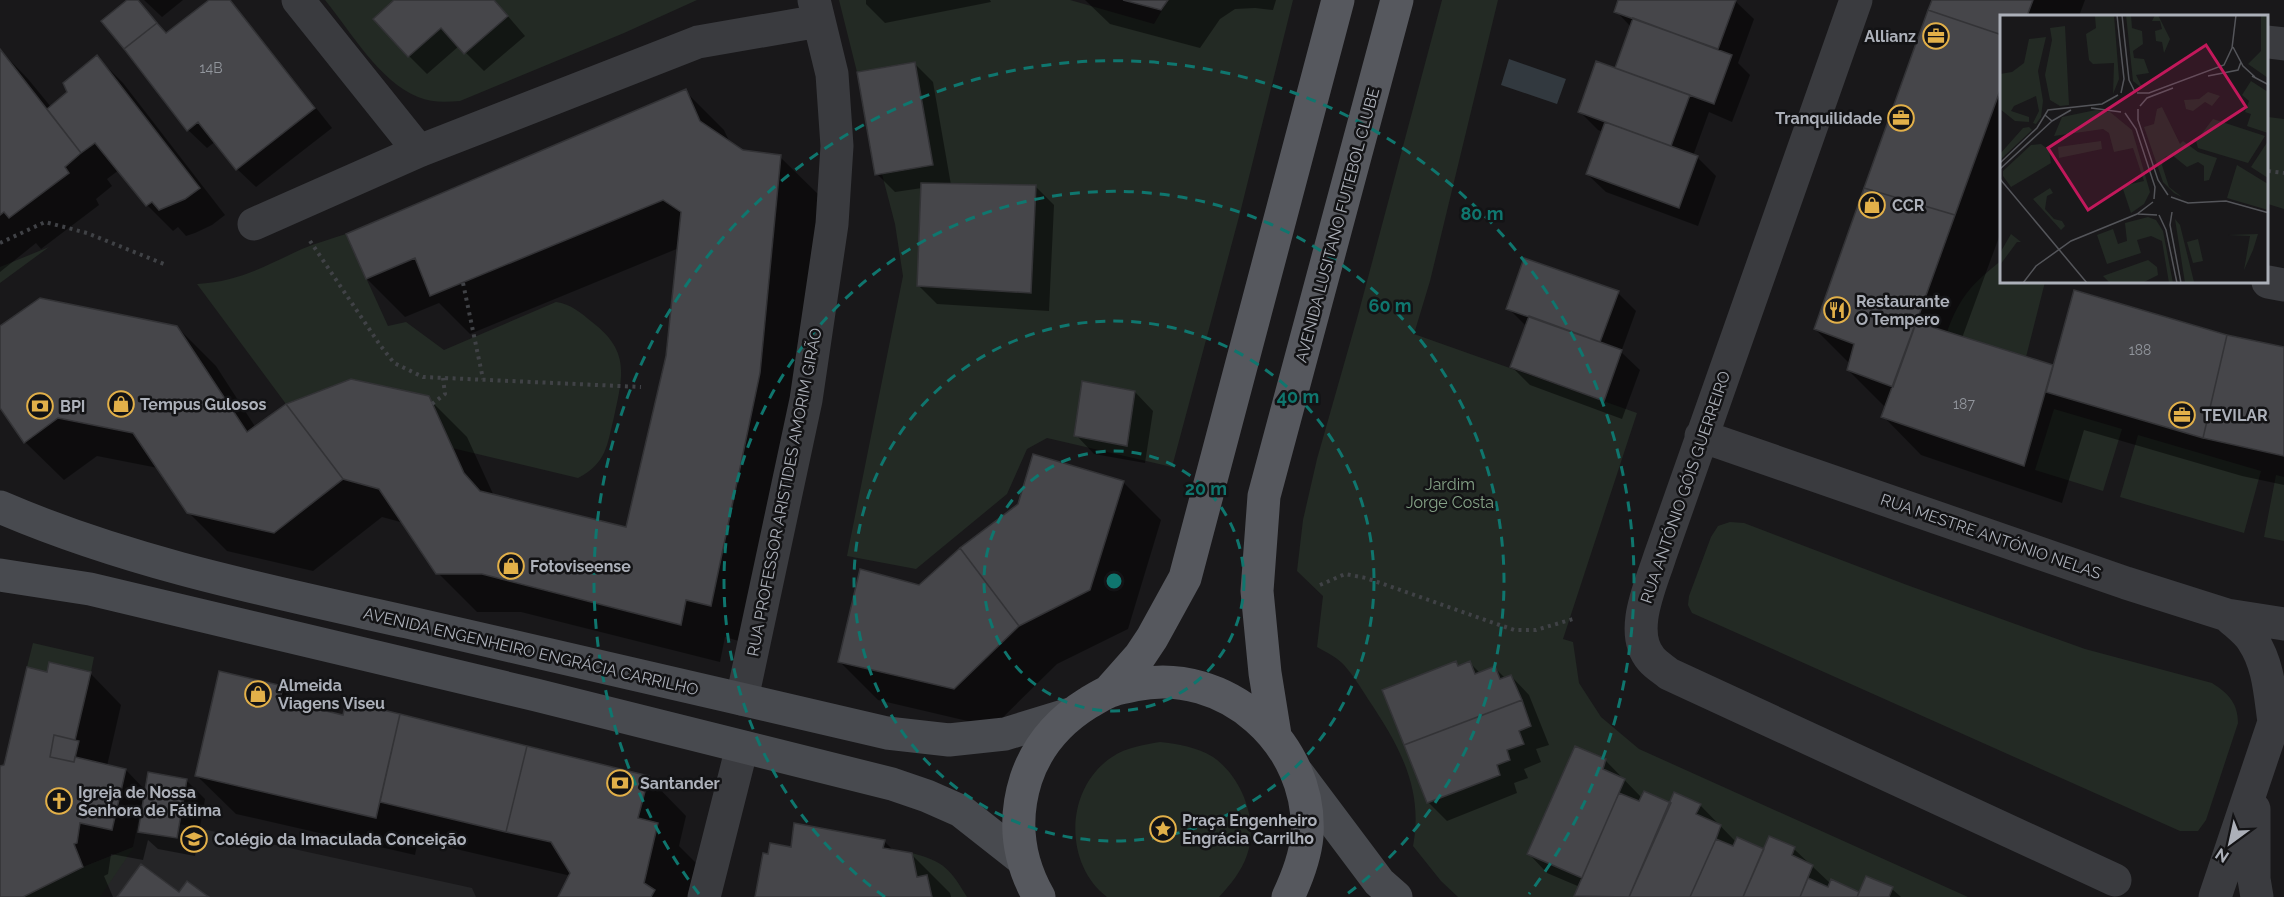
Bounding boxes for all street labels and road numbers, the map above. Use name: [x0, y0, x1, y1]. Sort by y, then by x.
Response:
street label: AVENIDA LUSITANO FUTEBOL CLUBE: [1292, 85, 1383, 365]
street label: RUA PROFESSOR ARISTIDES AMORIM GIRÃO: [742, 326, 826, 658]
street label: RUA ANTÓNIO GÓIS GUERREIRO: [1636, 368, 1734, 606]
street label: RUA MESTRE ANTÓNIO NELAS: [1878, 489, 2104, 583]
street label: AVENIDA ENGENHEIRO ENGRÁCIA CARRILHO: [362, 603, 700, 699]

